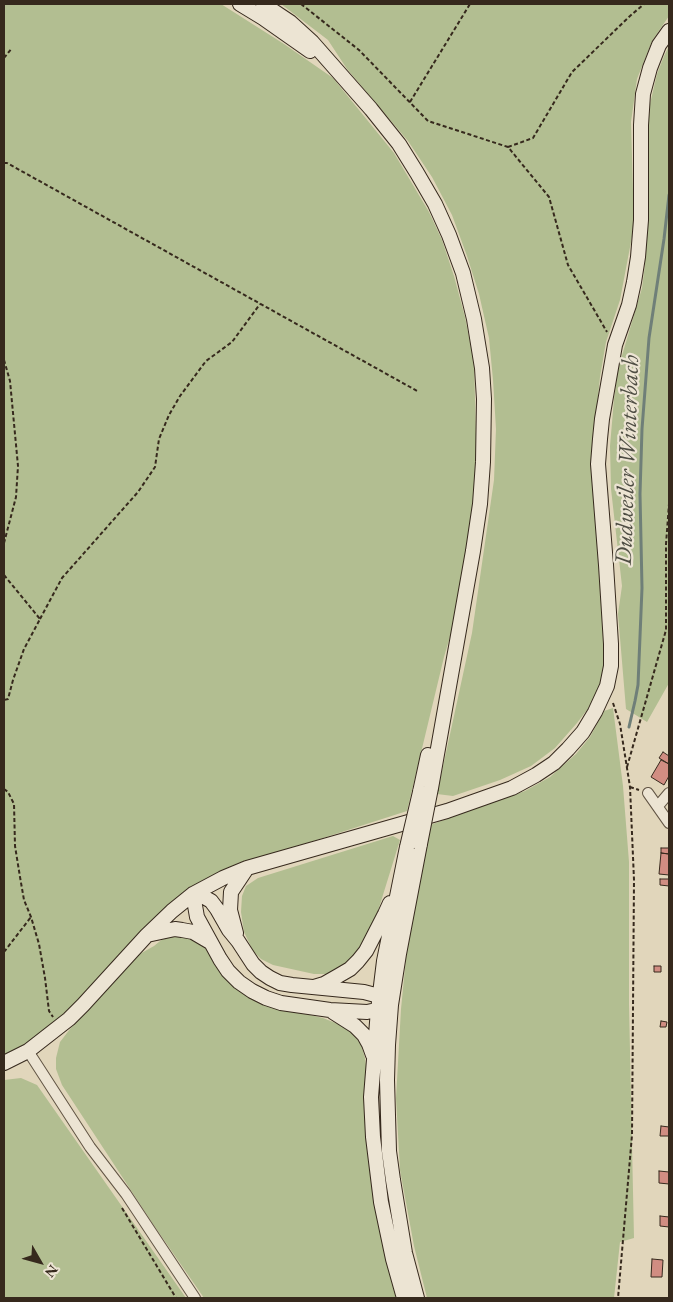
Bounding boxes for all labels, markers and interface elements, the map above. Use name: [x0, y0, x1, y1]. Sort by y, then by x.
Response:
water label: Dudweiler Winterbach: [610, 354, 646, 566]
north arrow: [15, 1237, 65, 1287]
text: N: [41, 1261, 62, 1281]

